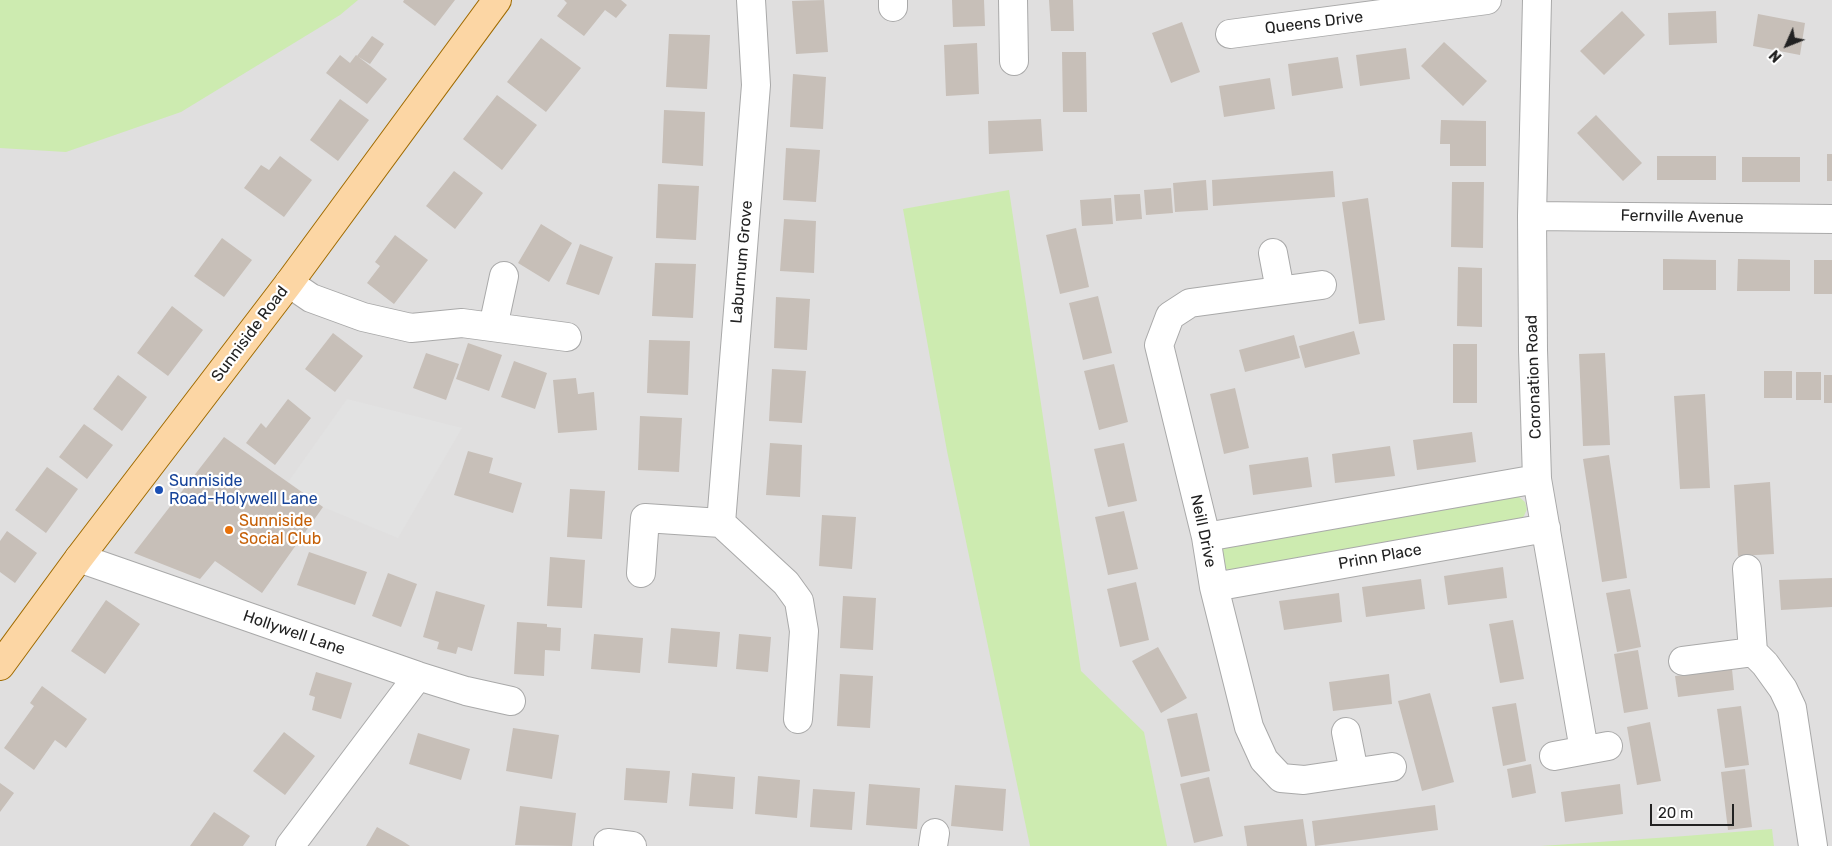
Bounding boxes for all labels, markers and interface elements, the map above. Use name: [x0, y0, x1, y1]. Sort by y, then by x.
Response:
street label: Queens Drive: [1264, 7, 1364, 39]
north arrow: [1762, 20, 1812, 70]
text: N: [1766, 46, 1785, 65]
street label: Laburnum Grove: [727, 200, 757, 324]
street label: Fernville Avenue: [1620, 206, 1744, 228]
street label: Sunniside Road: [208, 282, 292, 386]
street label: Coronation Road: [1522, 315, 1546, 439]
place label: Sunniside Road-Holywell Lane: [169, 471, 318, 509]
marker: Sunniside Road-Holywell Lane: [153, 484, 165, 496]
street label: Neill Drive: [1186, 493, 1220, 569]
place label: Sunniside Social Club: [239, 511, 321, 549]
marker: Sunniside Social Club: [223, 524, 235, 536]
street label: Prinn Place: [1337, 540, 1423, 574]
street label: Hollywell Lane: [240, 607, 348, 659]
scale bar: [1652, 794, 1736, 826]
text: 20 m: [1658, 804, 1693, 822]

